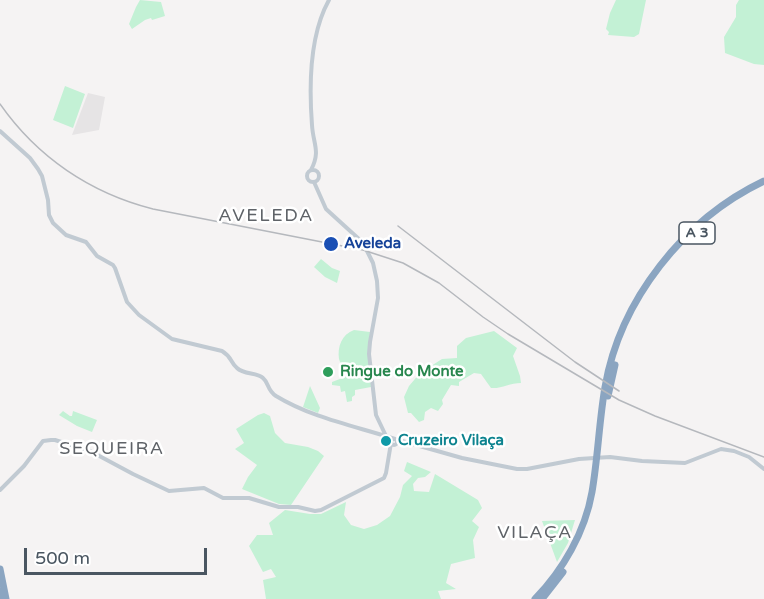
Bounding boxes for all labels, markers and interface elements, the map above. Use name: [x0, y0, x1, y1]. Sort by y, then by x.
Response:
district label: AVELEDA: [218, 205, 314, 227]
road number: A 3: [679, 222, 715, 244]
marker: Aveleda: [322, 235, 340, 253]
place label: Aveleda: [344, 235, 401, 253]
place label: Ringue do Monte: [340, 363, 463, 381]
marker: Ringue do Monte: [321, 365, 335, 379]
place label: Cruzeiro Vilaça: [398, 432, 504, 450]
marker: Cruzeiro Vilaça: [379, 434, 393, 448]
district label: SEQUEIRA: [59, 438, 165, 460]
district label: VILAÇA: [497, 522, 573, 544]
scale bar: [27, 536, 210, 574]
text: 500 m: [35, 547, 90, 569]

